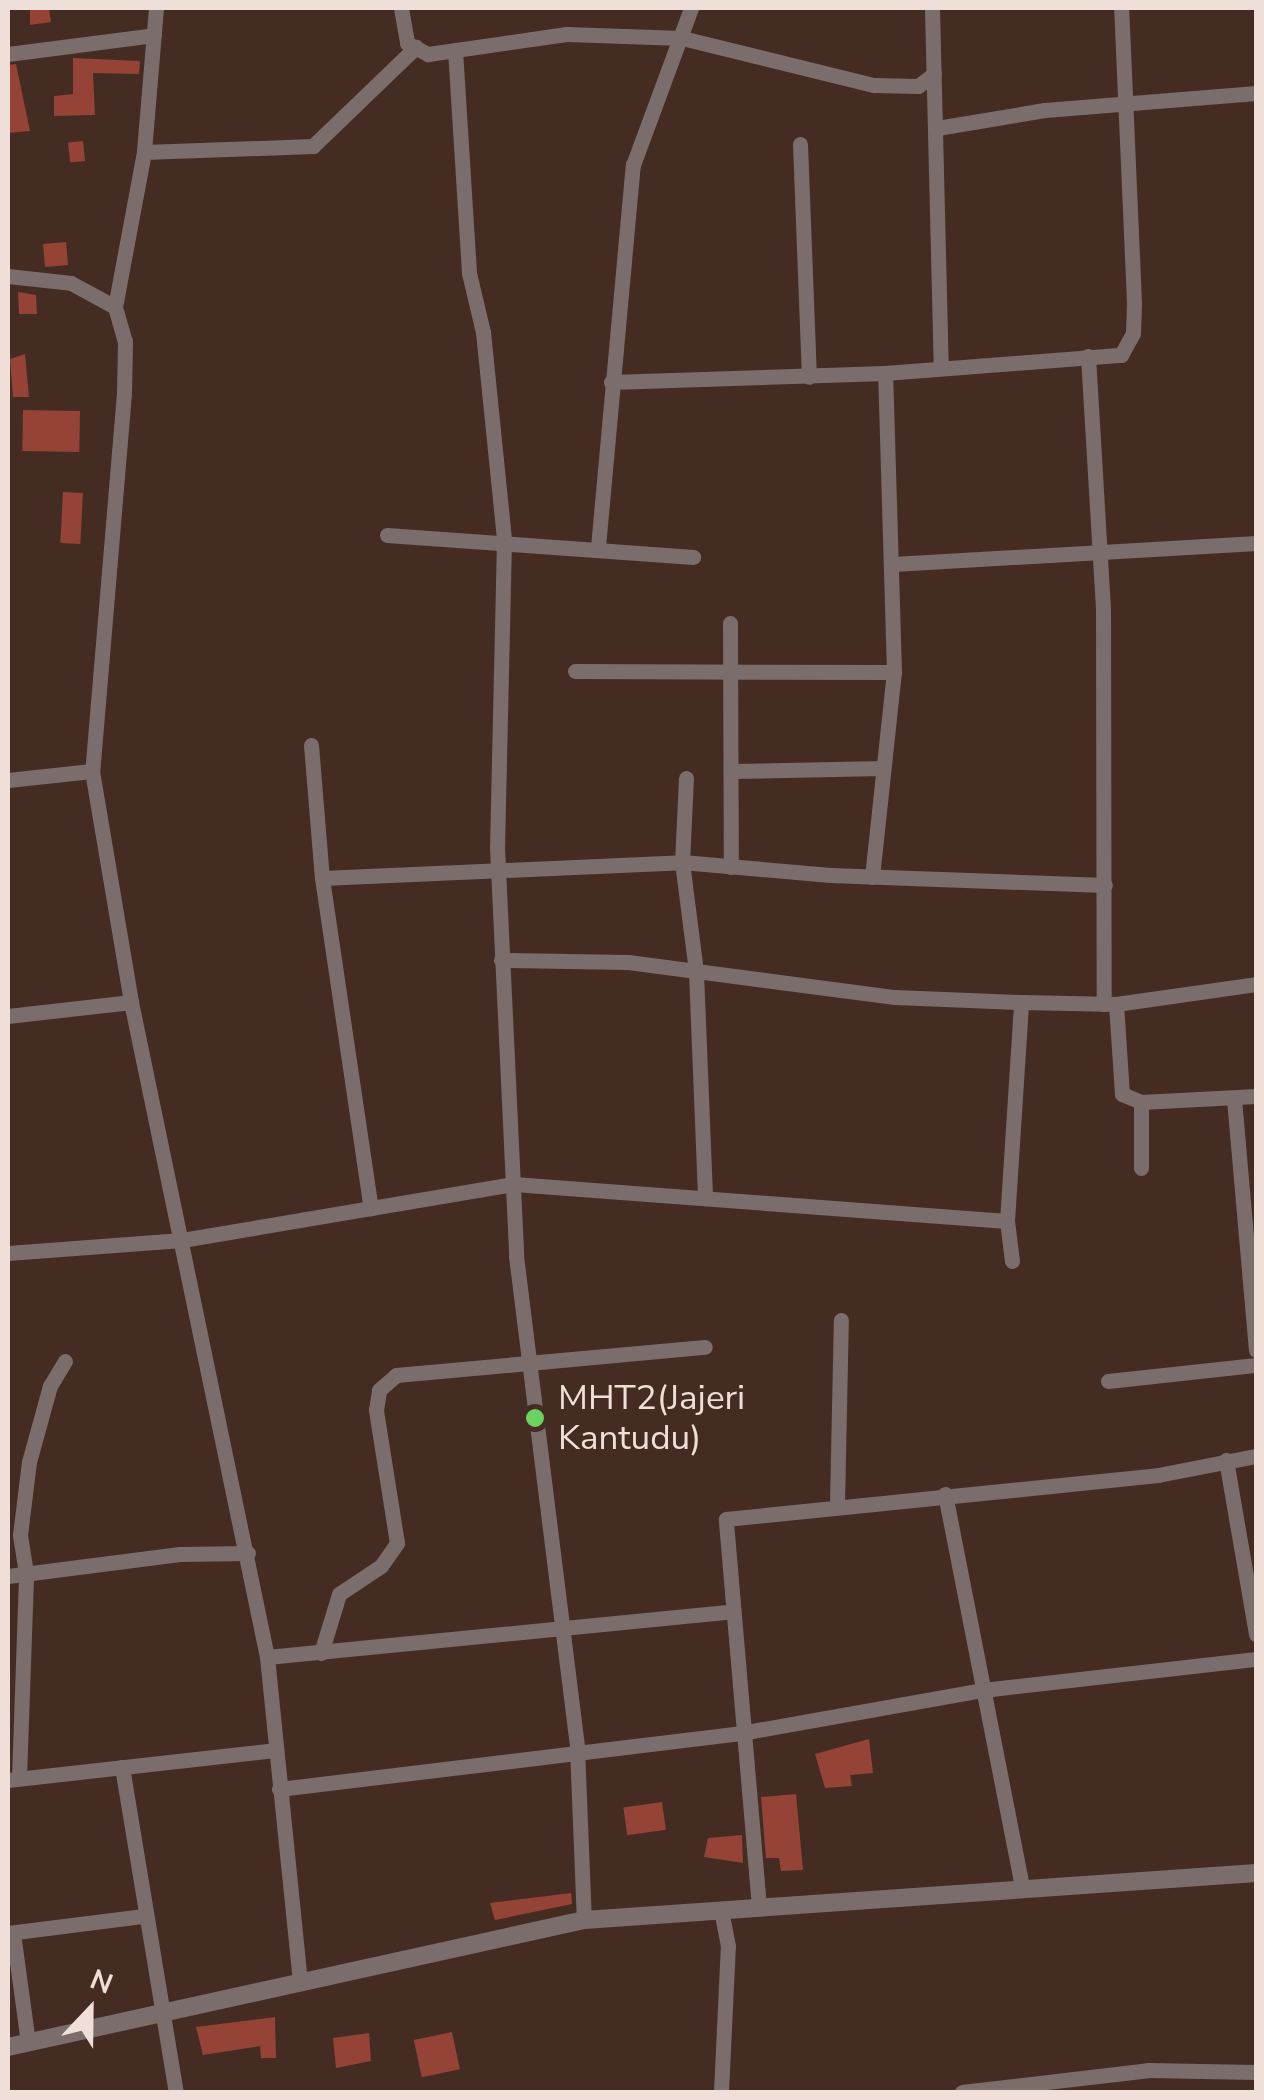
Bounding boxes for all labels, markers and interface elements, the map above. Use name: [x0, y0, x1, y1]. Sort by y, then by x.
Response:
place label: MHT2(Jajeri Kantudu): [558, 1377, 745, 1459]
marker: MHT2(Jajeri Kantudu): [522, 1405, 548, 1431]
north arrow: [40, 1960, 140, 2060]
text: N: [84, 1961, 118, 2004]

